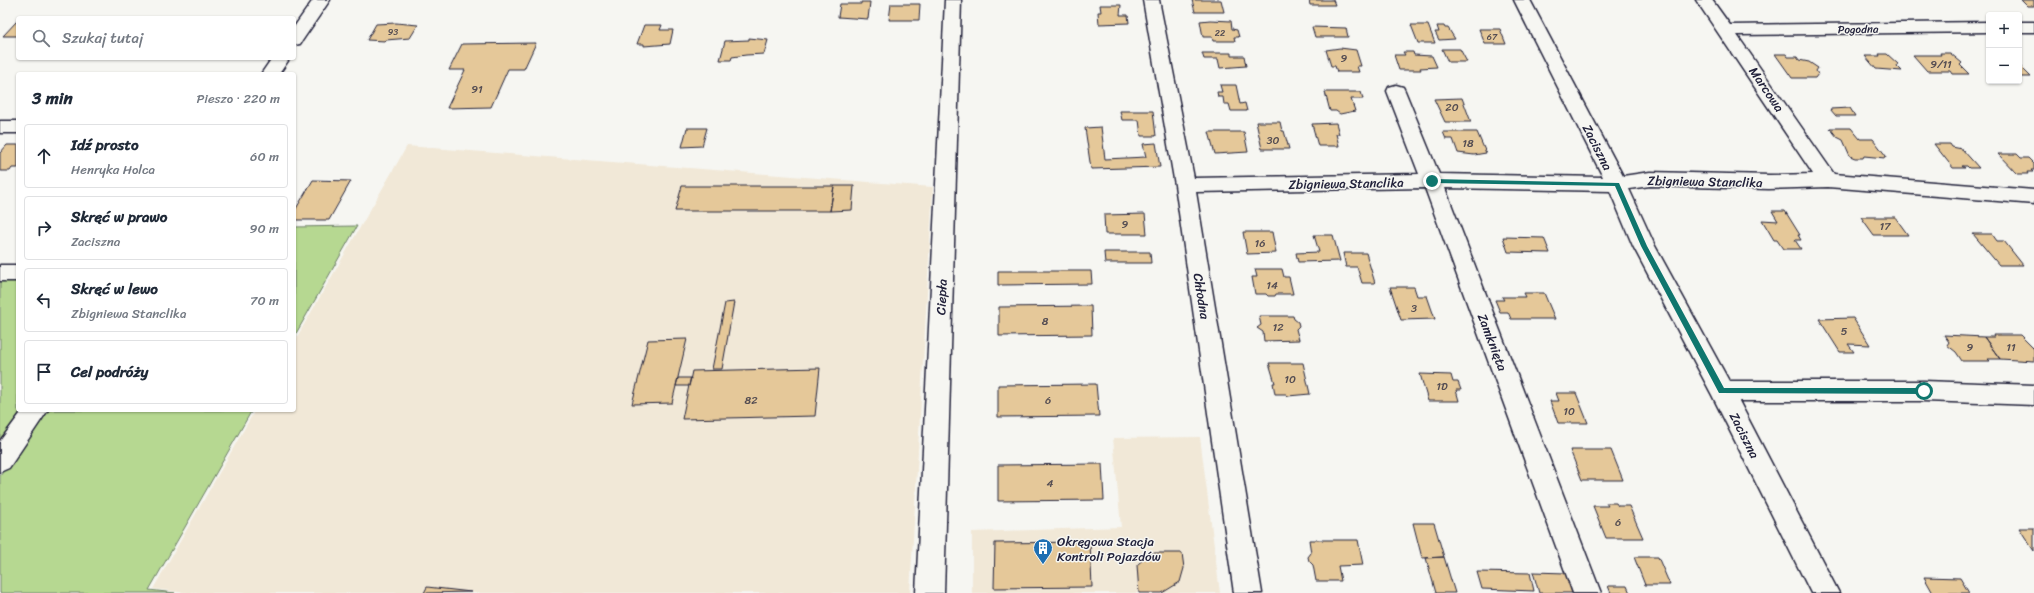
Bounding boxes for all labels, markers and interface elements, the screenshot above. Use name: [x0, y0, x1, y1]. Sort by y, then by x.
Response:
map controls: [1986, 12, 2022, 84]
button: +: [1986, 12, 2022, 48]
search box: [16, 16, 296, 60]
street label: Pogodna: [1837, 20, 1879, 39]
house number: 93: [388, 24, 398, 40]
text: Szukaj tutaj: [62, 25, 143, 51]
house number: 22: [1215, 25, 1225, 41]
icon: search: [30, 27, 52, 49]
house number: 67: [1487, 29, 1498, 45]
button: −: [1986, 48, 2022, 84]
house number: 9: [1341, 49, 1348, 68]
house number: 9/11: [1930, 55, 1952, 74]
street label: Marcowa: [1743, 62, 1791, 117]
house number: 91: [471, 80, 483, 99]
text: 3 min: [32, 83, 73, 113]
text: Pieszo · 220 m: [196, 87, 280, 110]
house number: 20: [1445, 98, 1459, 117]
street label: Zaciszna: [1576, 120, 1619, 175]
house number: 30: [1267, 131, 1280, 150]
text: Idź prosto: [71, 132, 139, 158]
house number: 18: [1462, 134, 1474, 153]
icon: ahead: [33, 145, 55, 167]
text: 60 m: [250, 145, 279, 168]
text: Henryka Holca: [71, 158, 155, 181]
street label: Zbigniewa Stanclika: [1647, 169, 1763, 194]
street label: Zbigniewa Stanclika: [1288, 171, 1404, 196]
route end: [1423, 172, 1441, 190]
text: Skręć w prawo: [71, 204, 167, 230]
house number: 9: [1122, 215, 1129, 234]
icon: right: [33, 217, 55, 239]
text: 90 m: [249, 217, 279, 240]
house number: 17: [1880, 217, 1891, 236]
text: Zaciszna: [71, 230, 120, 253]
house number: 16: [1255, 234, 1265, 253]
street label: Chłodna: [1187, 271, 1217, 321]
text: Skręć w lewo: [71, 276, 158, 302]
house number: 14: [1266, 276, 1278, 295]
street label: Ciepła: [929, 278, 954, 315]
icon: left: [33, 289, 55, 311]
text: 70 m: [250, 289, 279, 312]
house number: 3: [1411, 299, 1417, 318]
text: Zbigniewa Stanclika: [71, 302, 186, 325]
street label: Zamknięta: [1471, 310, 1514, 375]
house number: 8: [1042, 312, 1049, 331]
house number: 12: [1272, 318, 1284, 337]
house number: 5: [1841, 322, 1848, 341]
house number: 9: [1967, 338, 1974, 357]
house number: 11: [2006, 338, 2016, 357]
text: Cel podróży: [71, 359, 148, 385]
icon: arrive: [33, 361, 55, 383]
house number: 10: [1284, 370, 1296, 389]
house number: 1D: [1436, 377, 1448, 396]
route start: [1915, 382, 1933, 400]
house number: 82: [745, 391, 758, 410]
house number: 6: [1045, 391, 1051, 410]
house number: 10: [1563, 402, 1575, 421]
street label: Zaciszna: [1723, 408, 1766, 463]
house number: 4: [1047, 474, 1054, 493]
house number: 6: [1615, 513, 1621, 532]
place label: Okręgowa Stacja Kontroli Pojazdów: [1057, 530, 1161, 568]
building icon: Okręgowa Stacja Kontroli Pojazdów: [1032, 537, 1054, 565]

